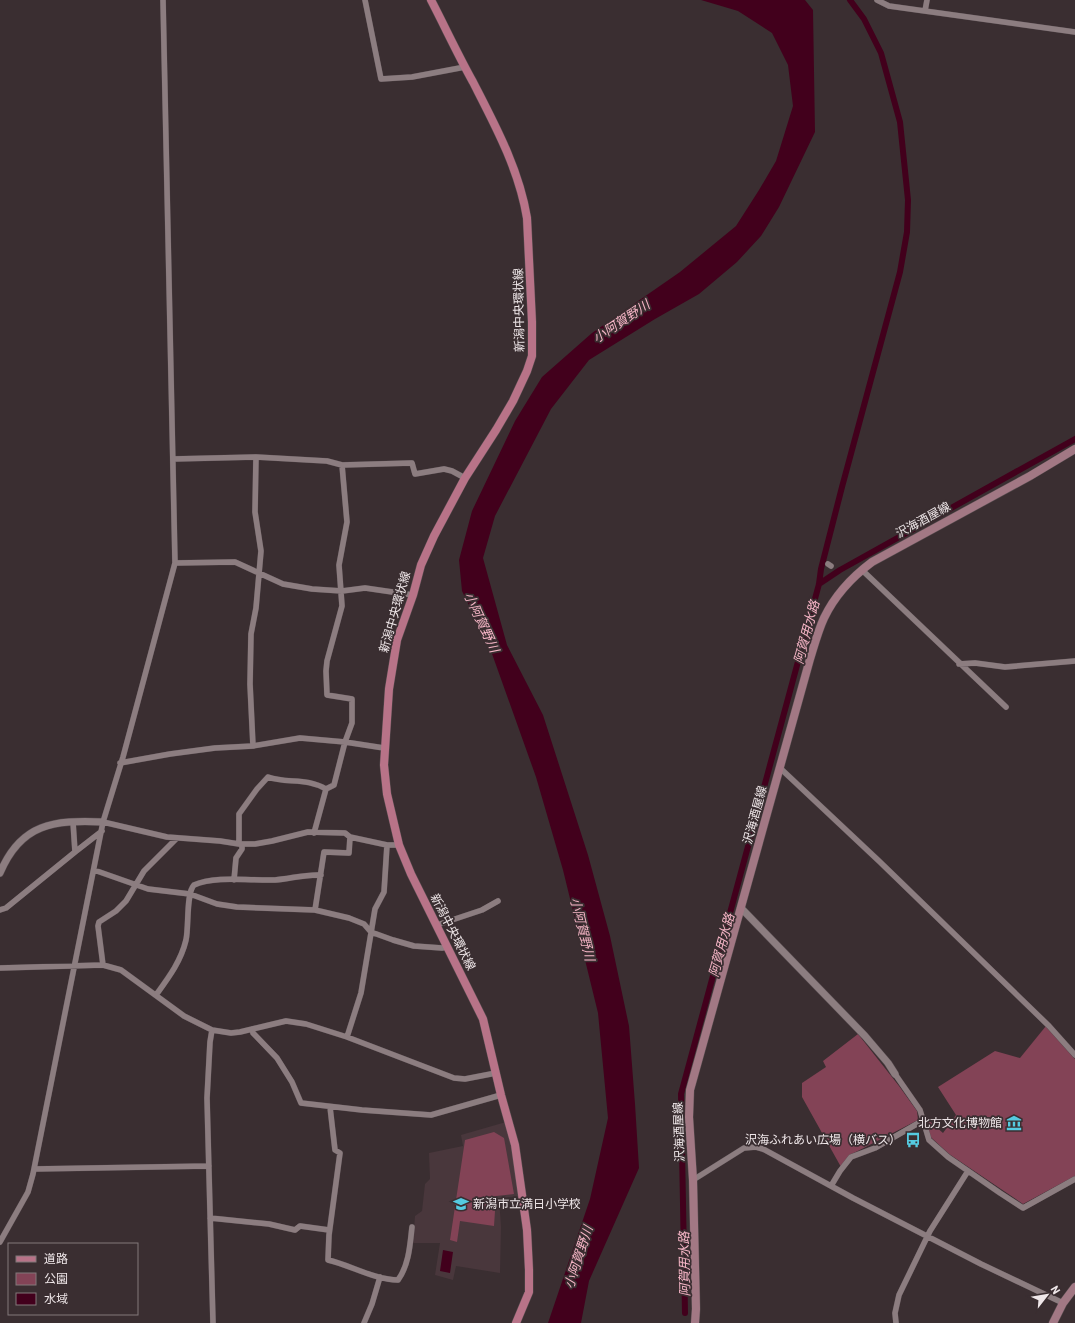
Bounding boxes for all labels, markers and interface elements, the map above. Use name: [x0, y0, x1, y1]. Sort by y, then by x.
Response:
street label: 新潟中央環状線: [510, 268, 526, 352]
water label: 小阿賀野川: [590, 295, 654, 346]
street label: 沢海酒屋線: [893, 498, 952, 540]
street label: 新潟中央環状線: [376, 569, 412, 654]
water label: 小阿賀野川: [461, 589, 504, 657]
water label: 阿賀用水路: [790, 598, 822, 665]
street label: 沢海酒屋線: [740, 784, 769, 846]
street label: 新潟中央環状線: [429, 891, 479, 972]
water label: 小阿賀野川: [567, 896, 599, 964]
water label: 阿賀用水路: [705, 911, 737, 978]
street label: 沢海酒屋線: [670, 1102, 686, 1162]
museum icon: 北方文化博物館: [1005, 1114, 1023, 1132]
place label: 北方文化博物館: [918, 1115, 1002, 1129]
bus stop icon: 沢海ふれあい広場（横バス）: [904, 1131, 922, 1149]
place label: 沢海ふれあい広場（横バス）: [745, 1132, 901, 1146]
school or university icon: 新潟市立満日小学校: [452, 1195, 470, 1213]
place label: 新潟市立満日小学校: [473, 1196, 581, 1210]
water label: 小阿賀野川: [560, 1222, 596, 1290]
water label: 阿賀用水路: [675, 1230, 693, 1297]
legend: [8, 1243, 138, 1315]
text: 道路: [44, 1251, 68, 1265]
text: 公園: [44, 1271, 68, 1285]
north arrow: [1027, 1275, 1067, 1315]
text: N: [1049, 1283, 1063, 1296]
text: 水域: [44, 1291, 68, 1305]

